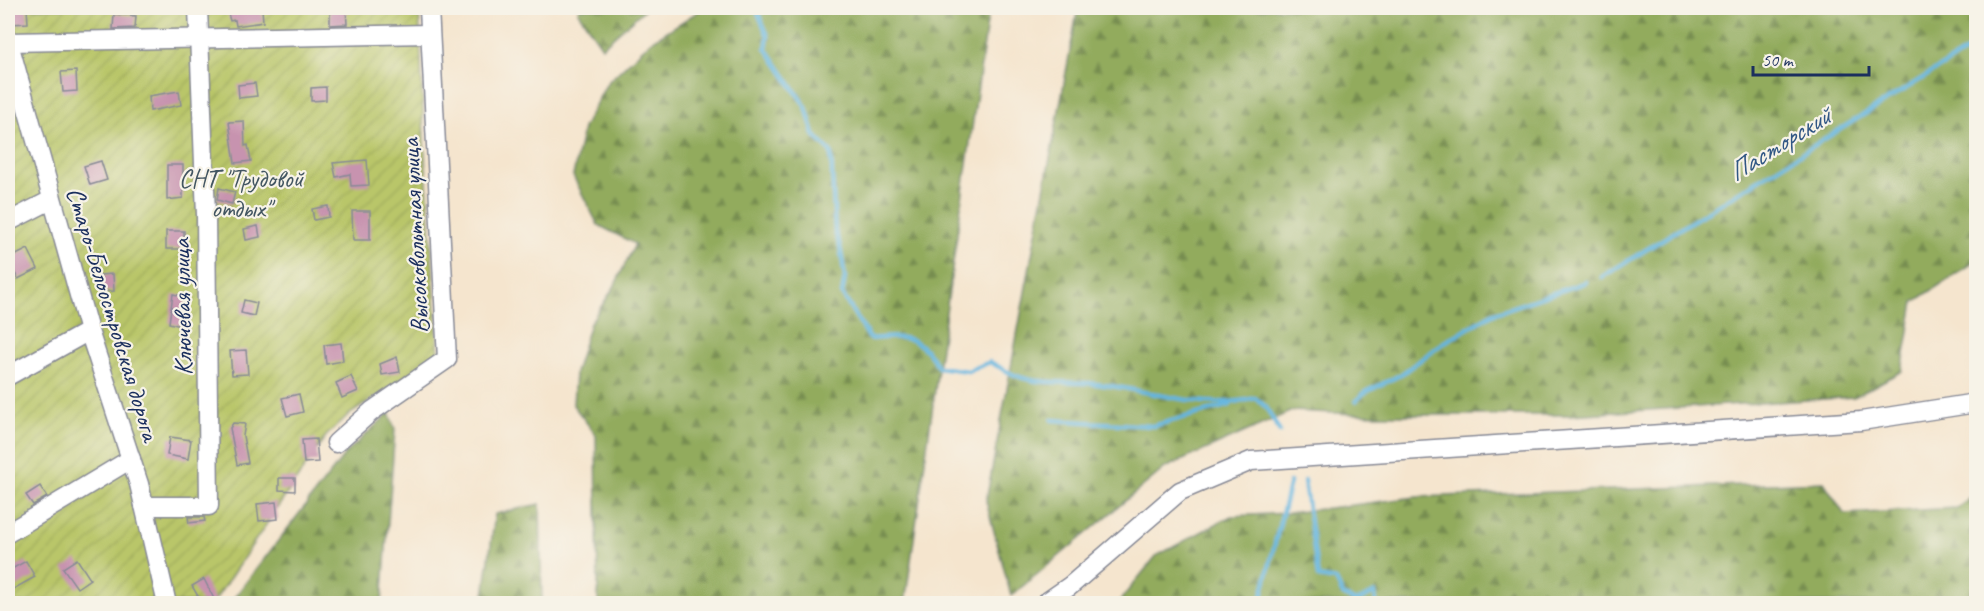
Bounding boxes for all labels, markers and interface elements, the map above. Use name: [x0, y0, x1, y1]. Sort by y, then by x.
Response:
scale bar: [1753, 39, 1868, 77]
text: 50 m: [1762, 49, 1795, 71]
water label: Пасторский: [1722, 96, 1841, 189]
street label: Высоковольтная улица: [393, 136, 437, 334]
park label: СНТ "Трудовой отдых": [179, 162, 306, 225]
street label: Старо-Белоостровская дорога: [59, 183, 168, 447]
street label: Ключевая улица: [164, 237, 200, 376]

